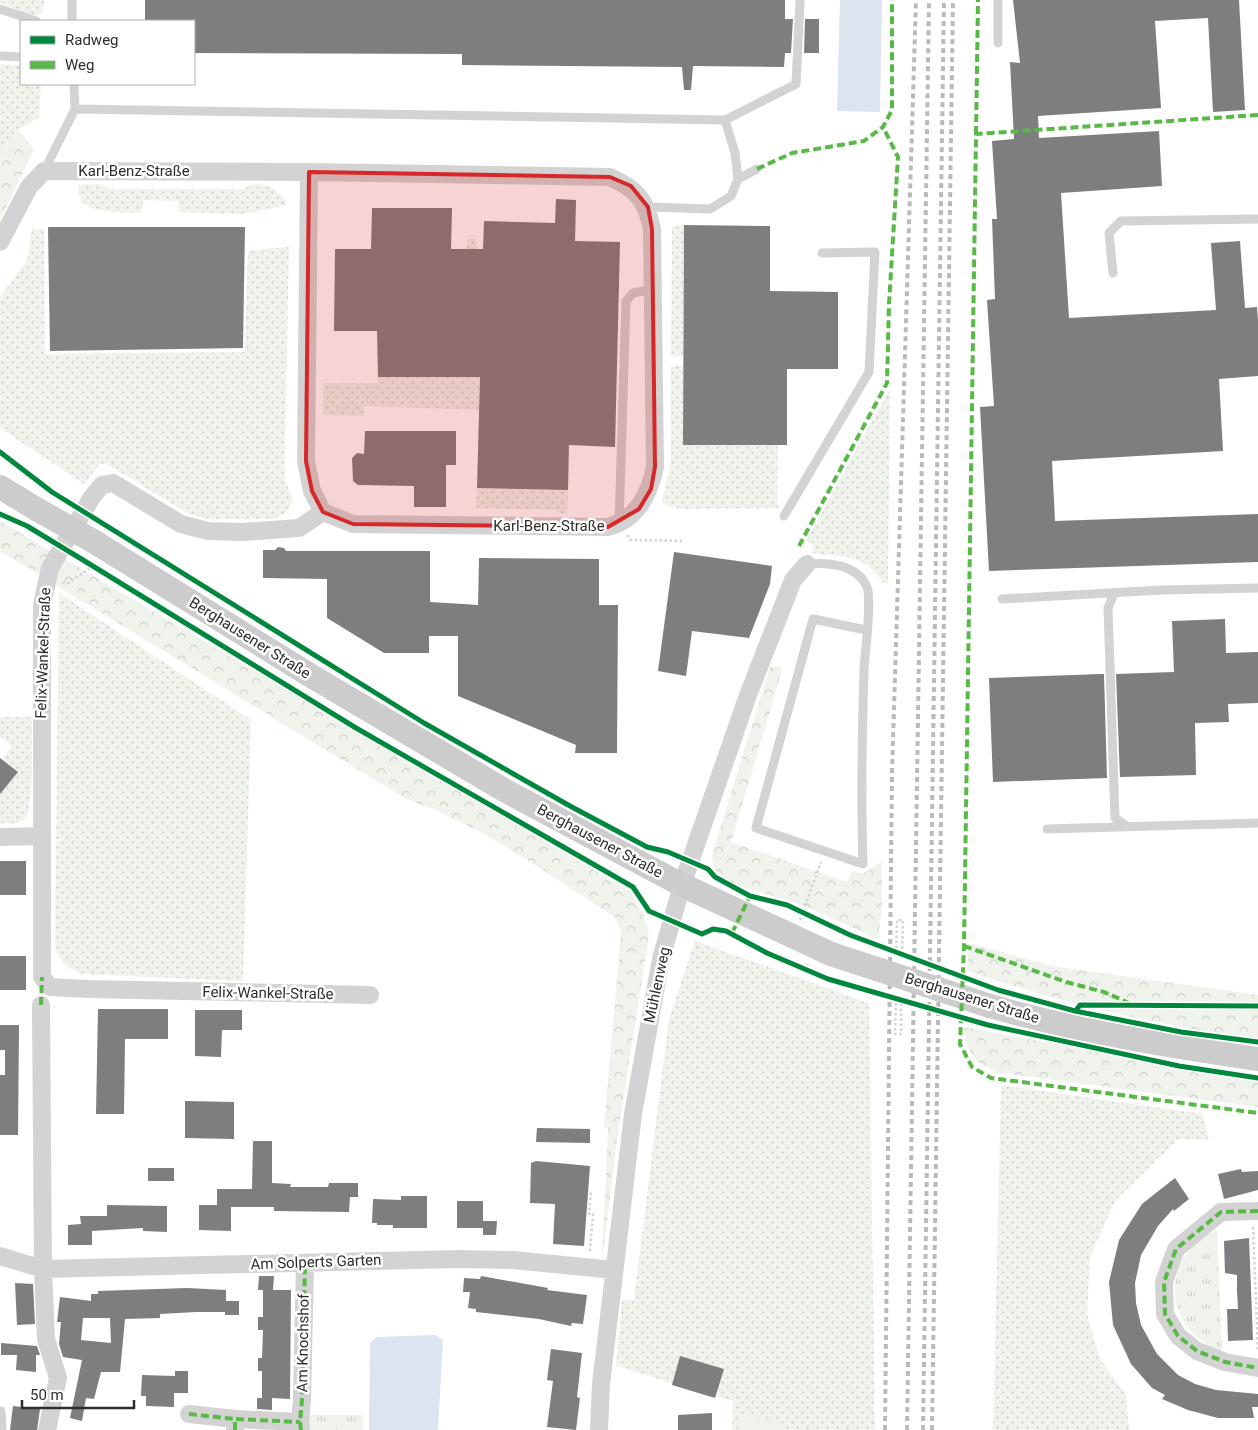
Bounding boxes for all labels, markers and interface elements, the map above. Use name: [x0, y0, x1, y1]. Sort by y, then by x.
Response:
legend: [20, 20, 195, 85]
text: Radweg: [65, 31, 119, 49]
text: Weg: [65, 56, 94, 74]
street label: Karl-Benz-Straße: [78, 162, 190, 180]
street label: Karl-Benz-Straße: [493, 517, 605, 535]
street label: Felix-Wankel-Straße: [32, 587, 54, 719]
street label: Berghausener Straße: [186, 593, 314, 683]
street label: Berghausener Straße: [534, 800, 666, 882]
street label: Mühlenweg: [640, 945, 674, 1025]
street label: Berghausener Straße: [903, 969, 1041, 1027]
street label: Felix-Wankel-Straße: [202, 983, 334, 1003]
street label: Am Solperts Garten: [250, 1251, 382, 1273]
street label: Am Knochshof: [293, 1293, 313, 1392]
scale bar: [22, 1378, 135, 1410]
text: 50 m: [30, 1386, 64, 1404]

